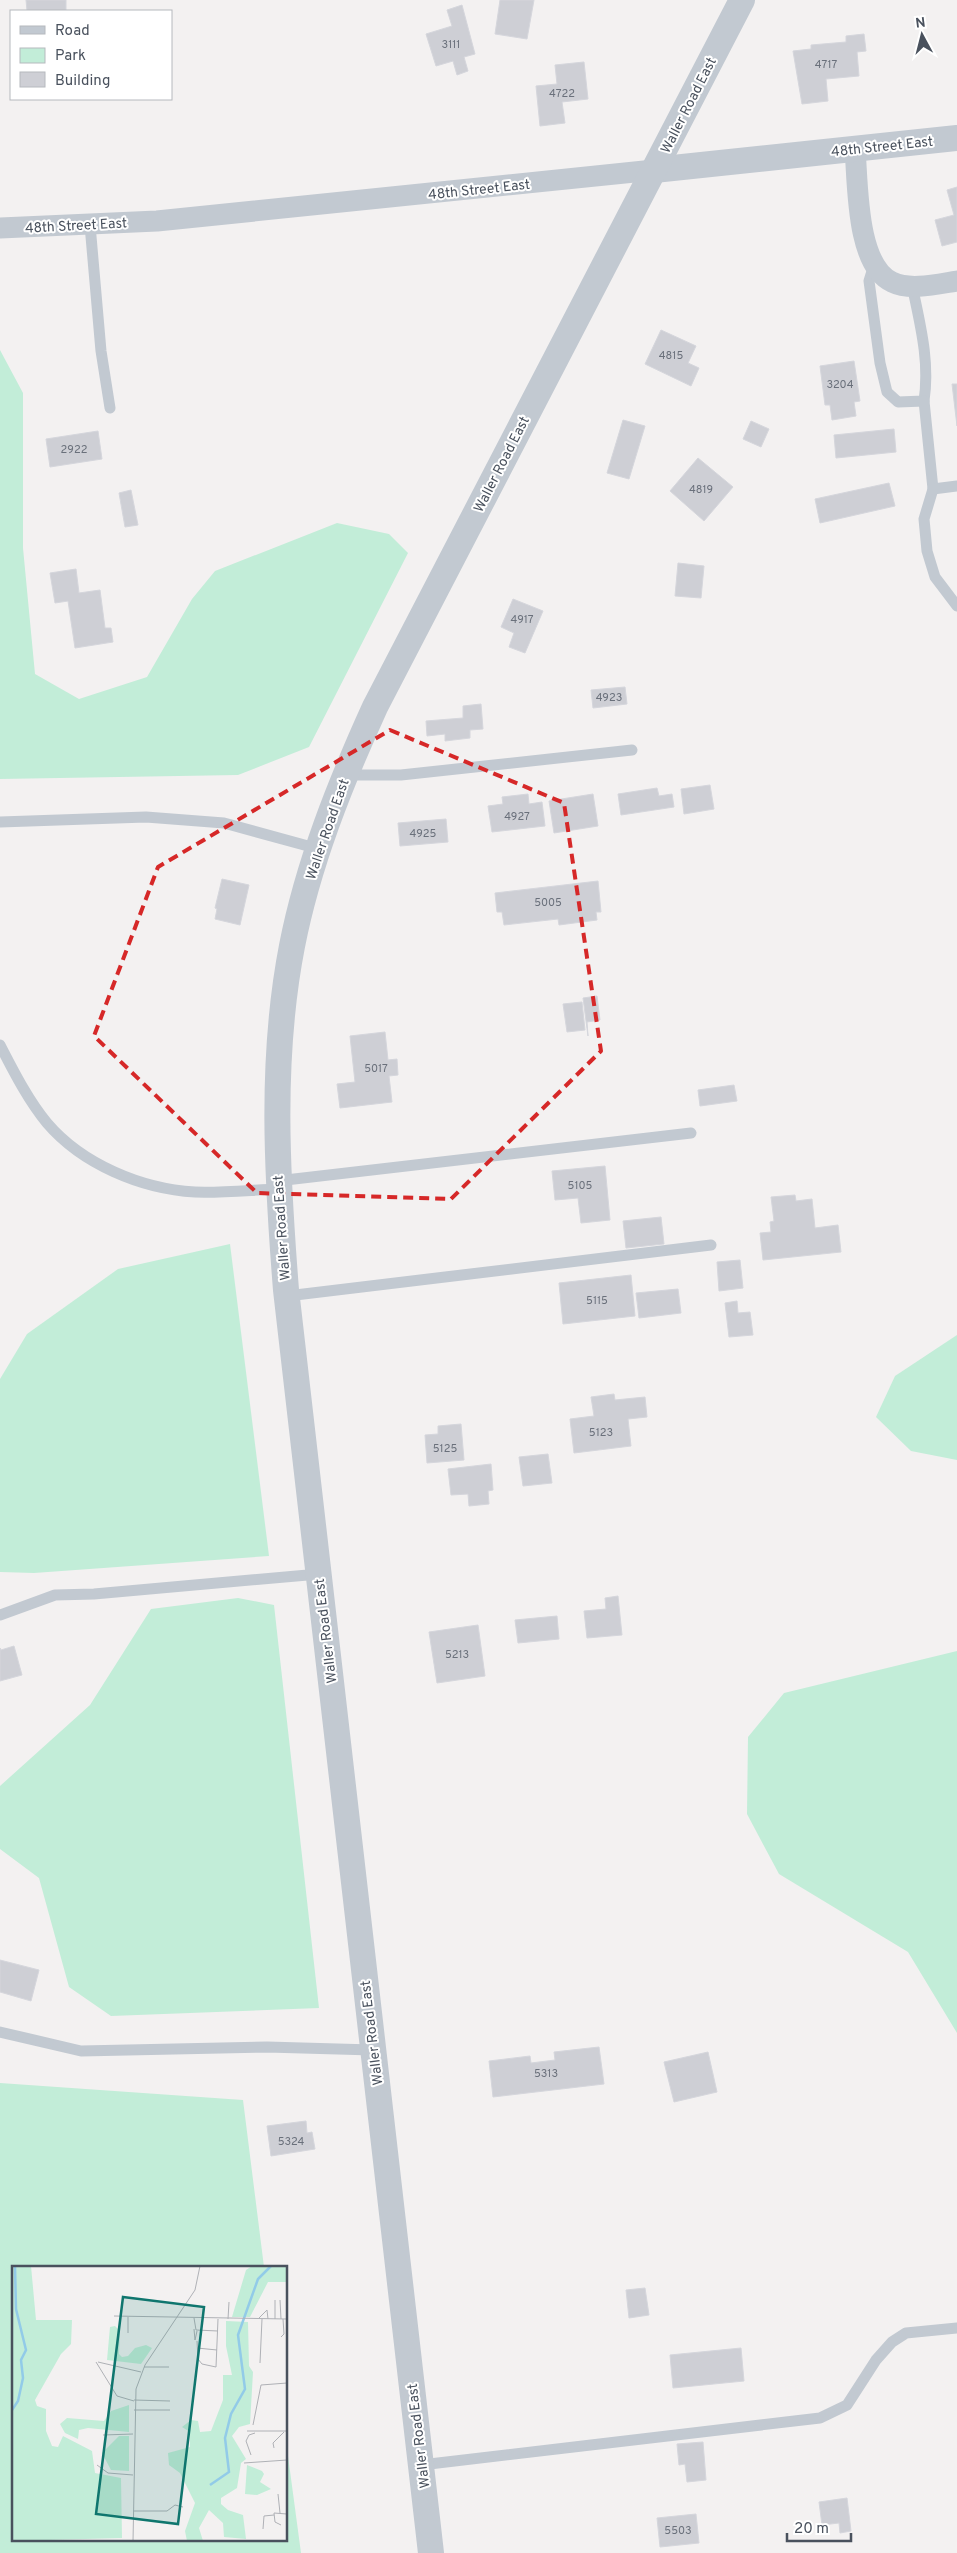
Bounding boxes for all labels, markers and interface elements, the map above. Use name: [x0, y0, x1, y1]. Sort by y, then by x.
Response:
legend: [10, 10, 172, 100]
north arrow: [897, 10, 947, 60]
text: N: [915, 15, 927, 33]
text: Road: [55, 22, 90, 41]
house number: 3111: [442, 38, 460, 52]
text: Park: [55, 47, 86, 66]
street label: Waller Road East: [658, 55, 721, 157]
house number: 4717: [815, 58, 837, 72]
text: Building: [55, 72, 110, 91]
house number: 4722: [549, 87, 575, 101]
street label: 48th Street East: [830, 134, 934, 161]
street label: 48th Street East: [427, 177, 531, 204]
street label: 48th Street East: [24, 215, 128, 238]
house number: 4815: [659, 349, 683, 363]
house number: 3204: [826, 378, 854, 392]
street label: Waller Road East: [471, 414, 534, 516]
house number: 2922: [61, 443, 87, 457]
house number: 4819: [689, 483, 713, 497]
house number: 4917: [510, 613, 534, 627]
house number: 4923: [596, 691, 622, 705]
street label: Waller Road East: [303, 777, 354, 882]
house number: 4927: [504, 810, 530, 824]
house number: 4925: [410, 827, 437, 841]
house number: 5005: [534, 896, 562, 910]
house number: 5017: [364, 1062, 388, 1076]
street label: Waller Road East: [270, 1175, 295, 1281]
house number: 5105: [568, 1179, 593, 1193]
house number: 5115: [586, 1294, 608, 1308]
house number: 5123: [589, 1426, 613, 1440]
house number: 5125: [433, 1442, 457, 1456]
street label: Waller Road East: [312, 1577, 341, 1684]
house number: 5213: [445, 1648, 469, 1662]
street label: Waller Road East: [358, 1979, 387, 2086]
house number: 5313: [534, 2067, 558, 2081]
house number: 5324: [278, 2135, 305, 2149]
inset map: [12, 2266, 288, 2540]
street label: Waller Road East: [405, 2382, 434, 2489]
scale bar: [787, 2510, 851, 2542]
text: 20 m: [794, 2520, 829, 2539]
house number: 5503: [664, 2524, 692, 2538]

